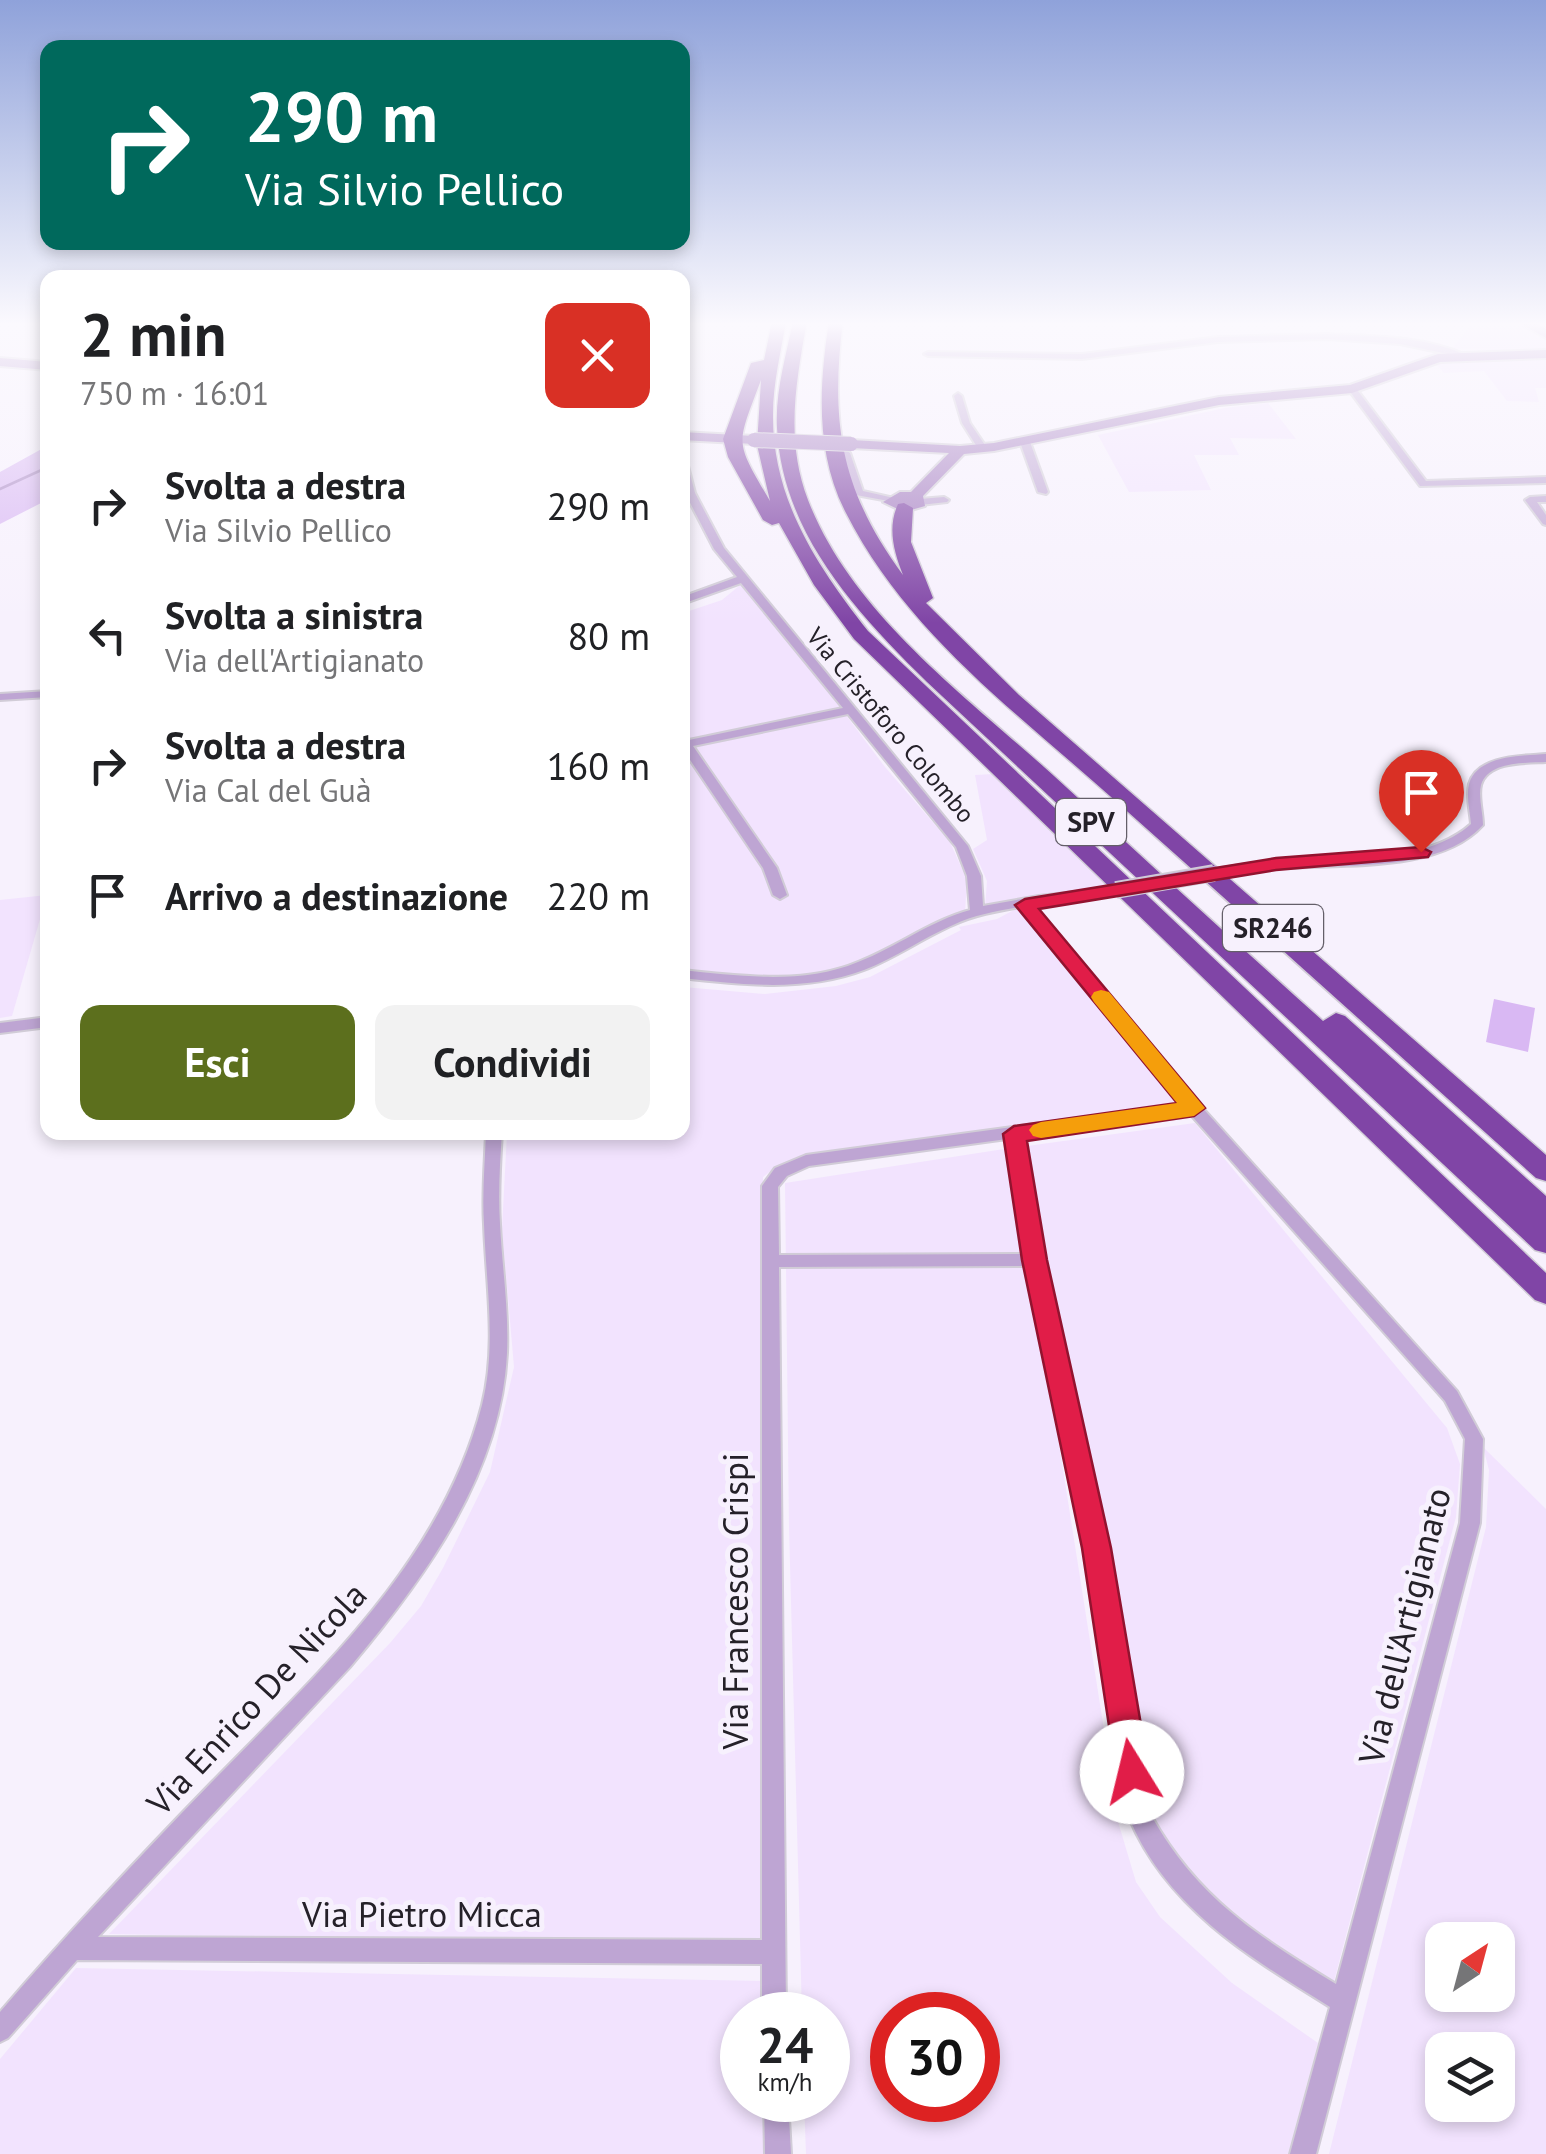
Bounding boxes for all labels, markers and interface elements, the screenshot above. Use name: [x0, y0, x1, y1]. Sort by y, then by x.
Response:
text: 290 m: [245, 71, 438, 161]
icon: right: [80, 80, 210, 210]
text: Via Silvio Pellico: [245, 159, 564, 217]
text: 2 min: [80, 295, 226, 373]
button: close: [545, 303, 650, 408]
text: 750 m · 16:01: [80, 372, 269, 414]
text: Svolta a destra: [165, 460, 406, 509]
icon: right: [80, 478, 135, 533]
text: 290 m: [547, 481, 650, 530]
text: Via Silvio Pellico: [165, 509, 392, 551]
text: Svolta a sinistra: [165, 590, 423, 639]
icon: left: [80, 608, 135, 663]
text: 80 m: [568, 611, 650, 660]
street label: Via Cristoforo Colombo: [799, 620, 982, 829]
text: Via dell'Artigianato: [165, 639, 424, 681]
text: Svolta a destra: [165, 720, 406, 769]
icon: right: [80, 738, 135, 793]
text: 160 m: [547, 741, 650, 790]
pin: [1379, 750, 1464, 853]
icon: arrive: [1394, 765, 1449, 820]
text: Via Cal del Guà: [165, 769, 372, 811]
road number: SPV: [1056, 799, 1126, 845]
icon: arrive: [80, 868, 135, 923]
text: Arrivo a destinazione: [165, 871, 508, 920]
text: 220 m: [547, 871, 650, 920]
road number: SR246: [1223, 905, 1323, 951]
button: Esci: [80, 1005, 355, 1120]
button: Condividi: [375, 1005, 650, 1120]
street label: Via Francesco Crispi: [712, 1453, 758, 1750]
street label: Via dell'Artigianato: [1347, 1483, 1461, 1770]
street label: Via Enrico De Nicola: [136, 1572, 376, 1825]
position arrow: [1080, 1720, 1184, 1824]
street label: Via Pietro Micca: [301, 1891, 542, 1937]
north arrow: [1425, 1922, 1515, 2012]
map controls: [1425, 1922, 1515, 2122]
speed limit sign: 30: [870, 1992, 1000, 2122]
text: 24: [757, 2012, 813, 2077]
button: layers: [1425, 2032, 1515, 2122]
text: km/h: [758, 2066, 812, 2098]

